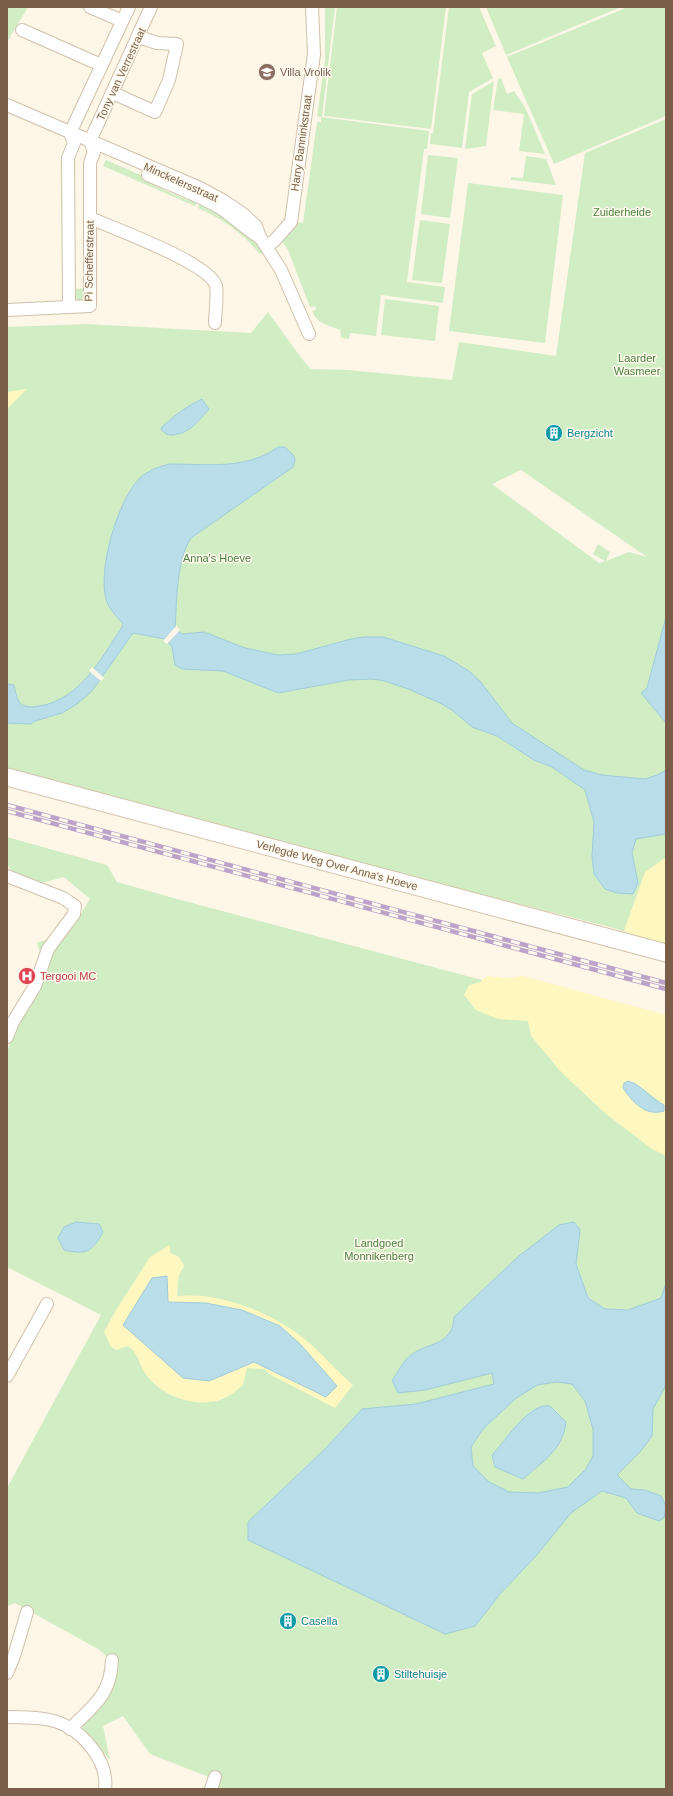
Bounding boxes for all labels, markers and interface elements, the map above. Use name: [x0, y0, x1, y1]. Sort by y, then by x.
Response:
street label: Tony van Verrestraat: [94, 26, 148, 122]
school or university icon: Villa Vrolik: [257, 62, 277, 82]
place label: Villa Vrolik: [280, 66, 331, 78]
street label: Harry Banninkstraat: [288, 94, 314, 192]
street label: Minckelersstraat: [142, 160, 220, 204]
park label: Zuiderheide: [593, 206, 651, 218]
street label: Pi Schefferstraat: [82, 220, 96, 302]
park label: Laarder Wasmeer: [614, 352, 661, 377]
building icon: Bergzicht: [544, 423, 564, 443]
place label: Bergzicht: [567, 427, 613, 439]
park label: Anna's Hoeve: [183, 552, 251, 564]
street label: Verlegde Weg Over Anna's Hoeve: [255, 838, 419, 892]
hospital icon: Tergooi MC: [17, 966, 37, 986]
place label: Tergooi MC: [40, 970, 96, 982]
park label: Landgoed Monnikenberg: [344, 1237, 414, 1262]
building icon: Casella: [278, 1611, 298, 1631]
place label: Casella: [301, 1615, 339, 1627]
building icon: Stiltehuisje: [371, 1664, 391, 1684]
place label: Stiltehuisje: [394, 1668, 447, 1680]

